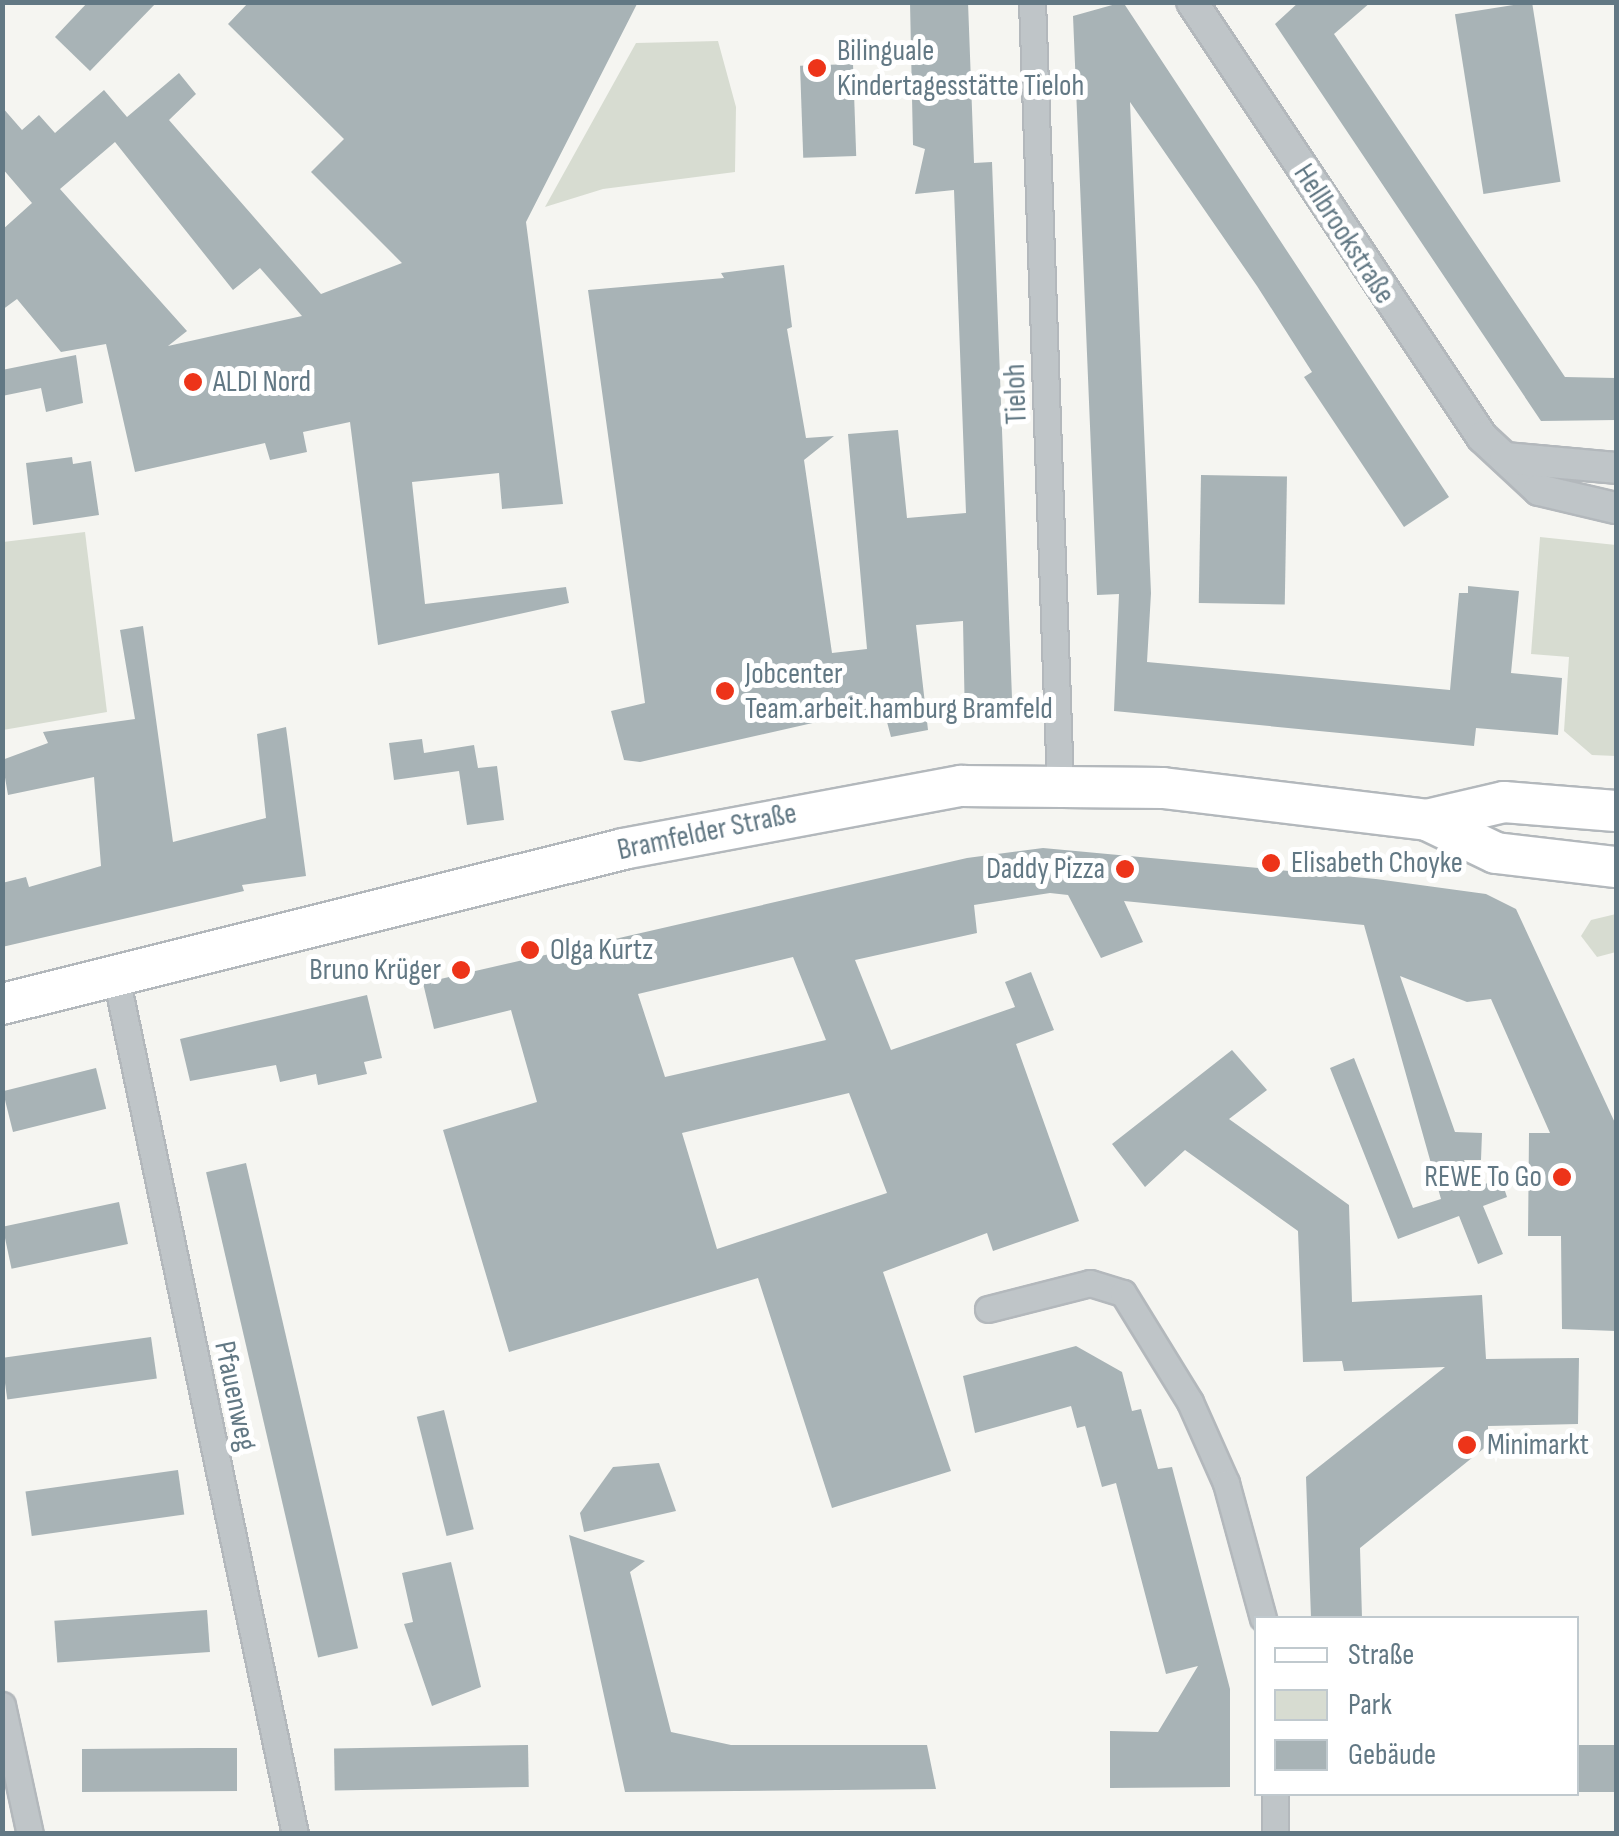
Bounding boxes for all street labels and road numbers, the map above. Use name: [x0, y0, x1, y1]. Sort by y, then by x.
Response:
street label: Hellbrookstraße: [1286, 157, 1402, 311]
street label: Tieloh: [997, 363, 1035, 425]
street label: Bramfelder Straße: [614, 795, 800, 869]
street label: Pfauenweg: [206, 1338, 264, 1454]

